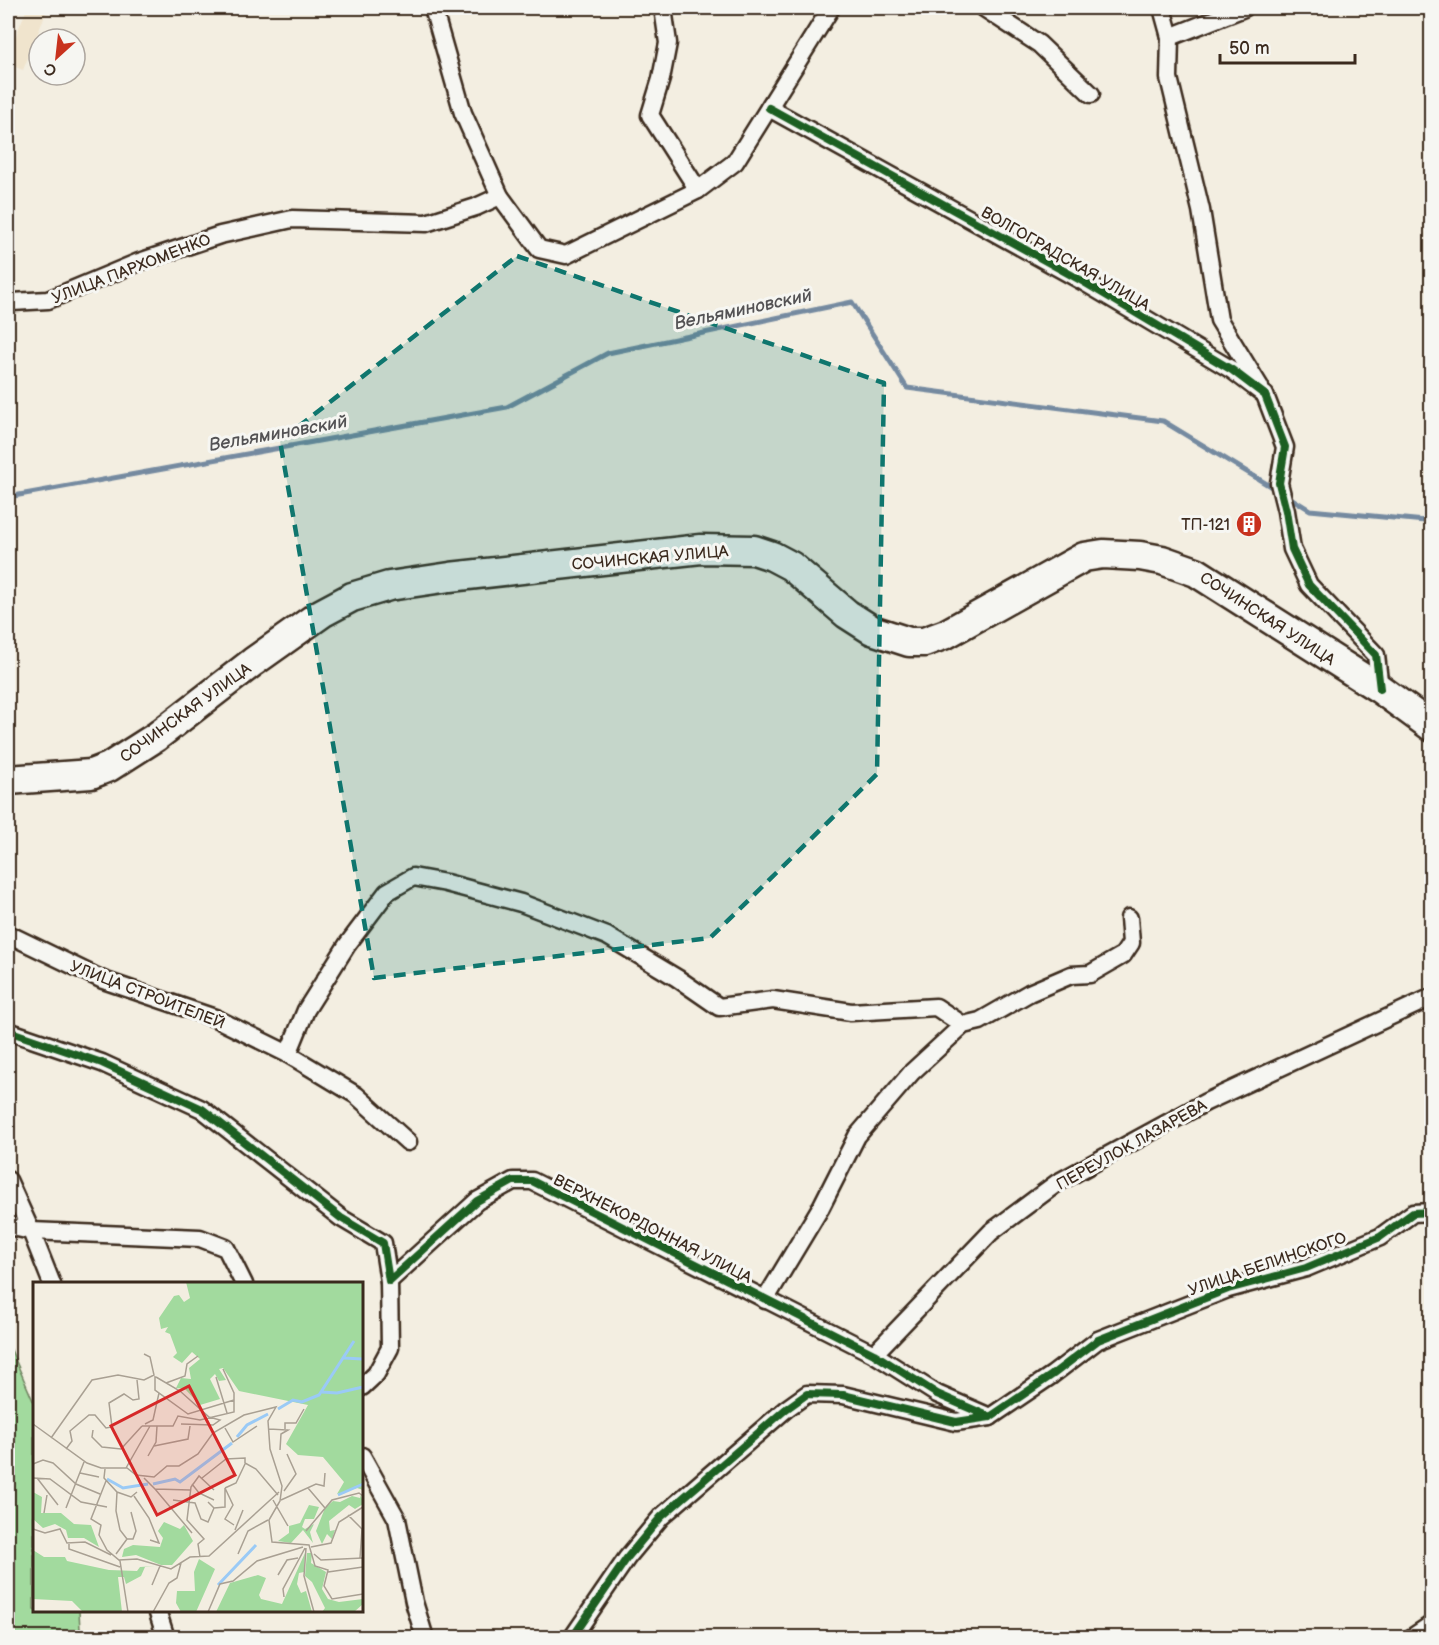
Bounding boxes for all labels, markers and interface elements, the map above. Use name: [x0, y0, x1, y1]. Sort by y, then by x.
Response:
north arrow: [27, 27, 87, 87]
scale bar: [1220, 27, 1355, 65]
text: 50 m: [1229, 38, 1270, 59]
text: С: [42, 58, 60, 80]
street label: ВОЛГОГРАДСКАЯ УЛИЦА: [978, 203, 1153, 316]
street label: УЛИЦА ПАРХОМЕНКО: [49, 230, 214, 308]
water label: Вельяминовский: [672, 285, 814, 334]
water label: Вельяминовский: [207, 411, 349, 456]
building icon: ТП-121: [1234, 509, 1264, 539]
place label: ТП-121: [1181, 516, 1230, 535]
street label: СОЧИНСКАЯ УЛИЦА: [571, 542, 730, 575]
street label: СОЧИНСКАЯ УЛИЦА: [1196, 569, 1338, 670]
street label: СОЧИНСКАЯ УЛИЦА: [117, 659, 255, 767]
street label: УЛИЦА СТРОИТЕЛЕЙ: [67, 957, 228, 1034]
street label: ПЕРЕУЛОК ЛАЗАРЕВА: [1053, 1096, 1210, 1195]
street label: ВЕРХНЕКОРДОННАЯ УЛИЦА: [550, 1171, 755, 1288]
street label: УЛИЦА БЕЛИНСКОГО: [1186, 1228, 1349, 1300]
inset map: [33, 1282, 363, 1612]

